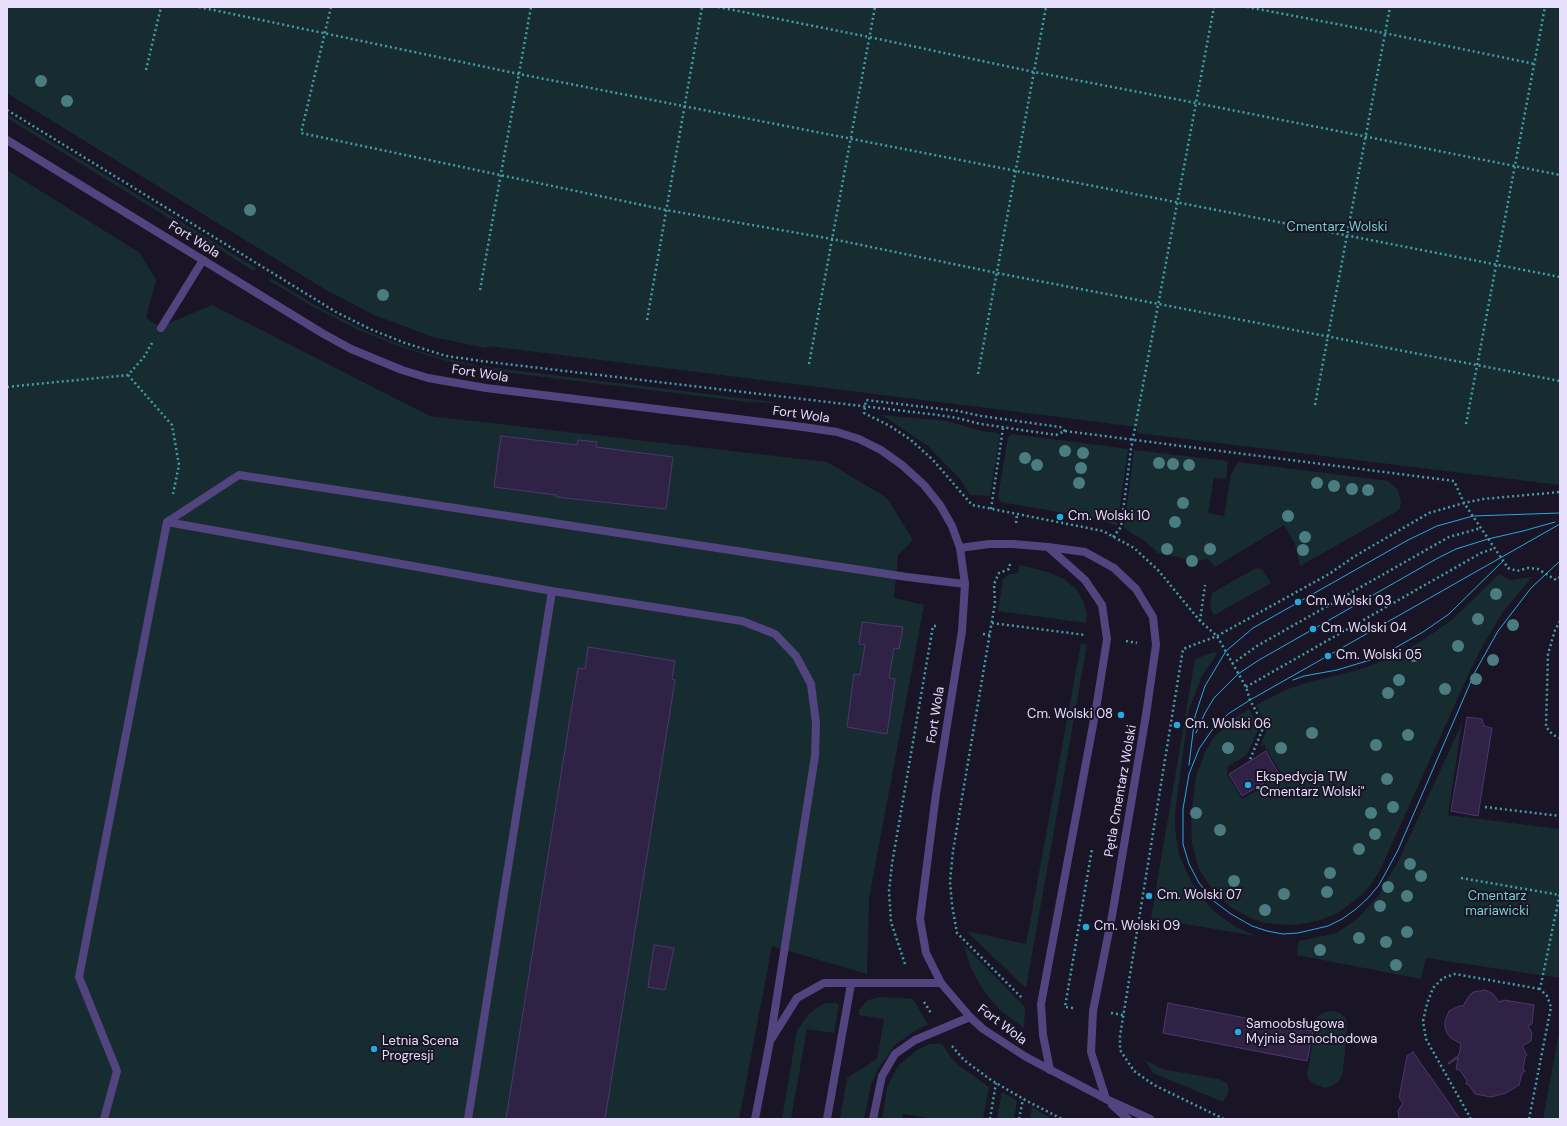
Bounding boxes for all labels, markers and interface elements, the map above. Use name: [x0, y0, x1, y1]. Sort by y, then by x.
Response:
street label: Fort Wola: [166, 218, 222, 262]
park label: Cmentarz Wolski: [1287, 220, 1387, 236]
street label: Fort Wola: [450, 362, 510, 386]
street label: Fort Wola: [772, 403, 830, 427]
place label: Cm. Wolski 10: [1068, 509, 1150, 525]
marker: Cm. Wolski 10: [1055, 512, 1065, 522]
place label: Cm. Wolski 03: [1306, 594, 1392, 610]
marker: Cm. Wolski 03: [1293, 597, 1303, 607]
place label: Cm. Wolski 04: [1321, 621, 1407, 637]
marker: Cm. Wolski 04: [1308, 624, 1318, 634]
place label: Cm. Wolski 05: [1336, 648, 1422, 664]
marker: Cm. Wolski 05: [1323, 651, 1333, 661]
street label: Fort Wola: [924, 685, 948, 745]
place label: Cm. Wolski 08: [1027, 707, 1113, 723]
marker: Cm. Wolski 08: [1116, 710, 1126, 720]
place label: Cm. Wolski 06: [1185, 717, 1271, 733]
marker: Cm. Wolski 06: [1172, 720, 1182, 730]
street label: Pętla Cmentarz Wolski: [1102, 724, 1140, 858]
place label: Ekspedycja TW "Cmentarz Wolski": [1256, 770, 1364, 801]
marker: Ekspedycja TW "Cmentarz Wolski": [1243, 780, 1253, 790]
place label: Cm. Wolski 07: [1157, 888, 1242, 904]
park label: Cmentarz mariawicki: [1465, 889, 1529, 920]
marker: Cm. Wolski 07: [1144, 891, 1154, 901]
place label: Cm. Wolski 09: [1094, 919, 1180, 935]
marker: Cm. Wolski 09: [1081, 922, 1091, 932]
street label: Fort Wola: [974, 1002, 1030, 1048]
place label: Samoobsługowa Myjnia Samochodowa: [1246, 1017, 1377, 1048]
marker: Samoobsługowa Myjnia Samochodowa: [1233, 1027, 1243, 1037]
place label: Letnia Scena Progresji: [382, 1034, 459, 1065]
marker: Letnia Scena Progresji: [369, 1044, 379, 1054]

